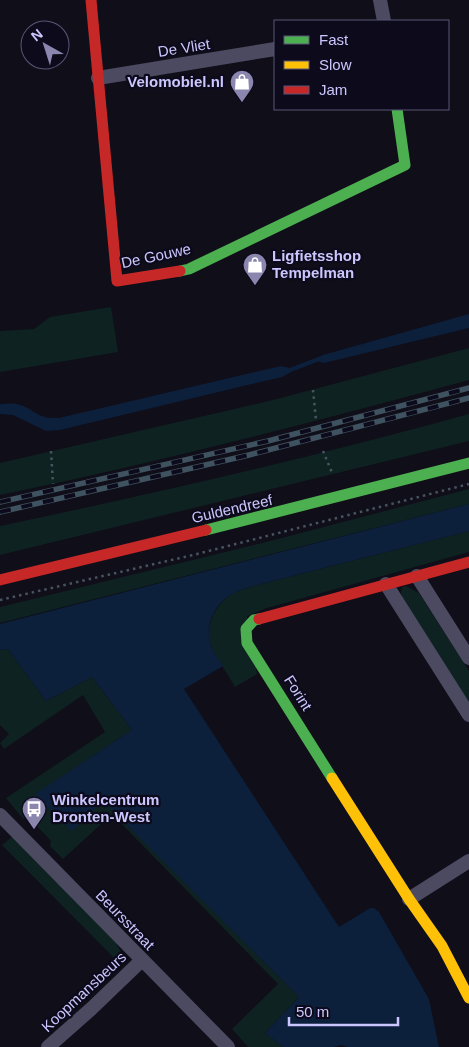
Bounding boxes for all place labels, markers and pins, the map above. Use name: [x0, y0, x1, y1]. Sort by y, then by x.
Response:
shop icon: Velomobiel.nl: [229, 69, 255, 103]
place label: Velomobiel.nl: [127, 73, 224, 90]
place label: Ligfietsshop Tempelman: [272, 247, 361, 281]
shop icon: Ligfietsshop Tempelman: [242, 252, 268, 286]
place label: Winkelcentrum Dronten-West: [52, 791, 159, 825]
bus stop icon: Winkelcentrum Dronten-West: [21, 796, 47, 830]

